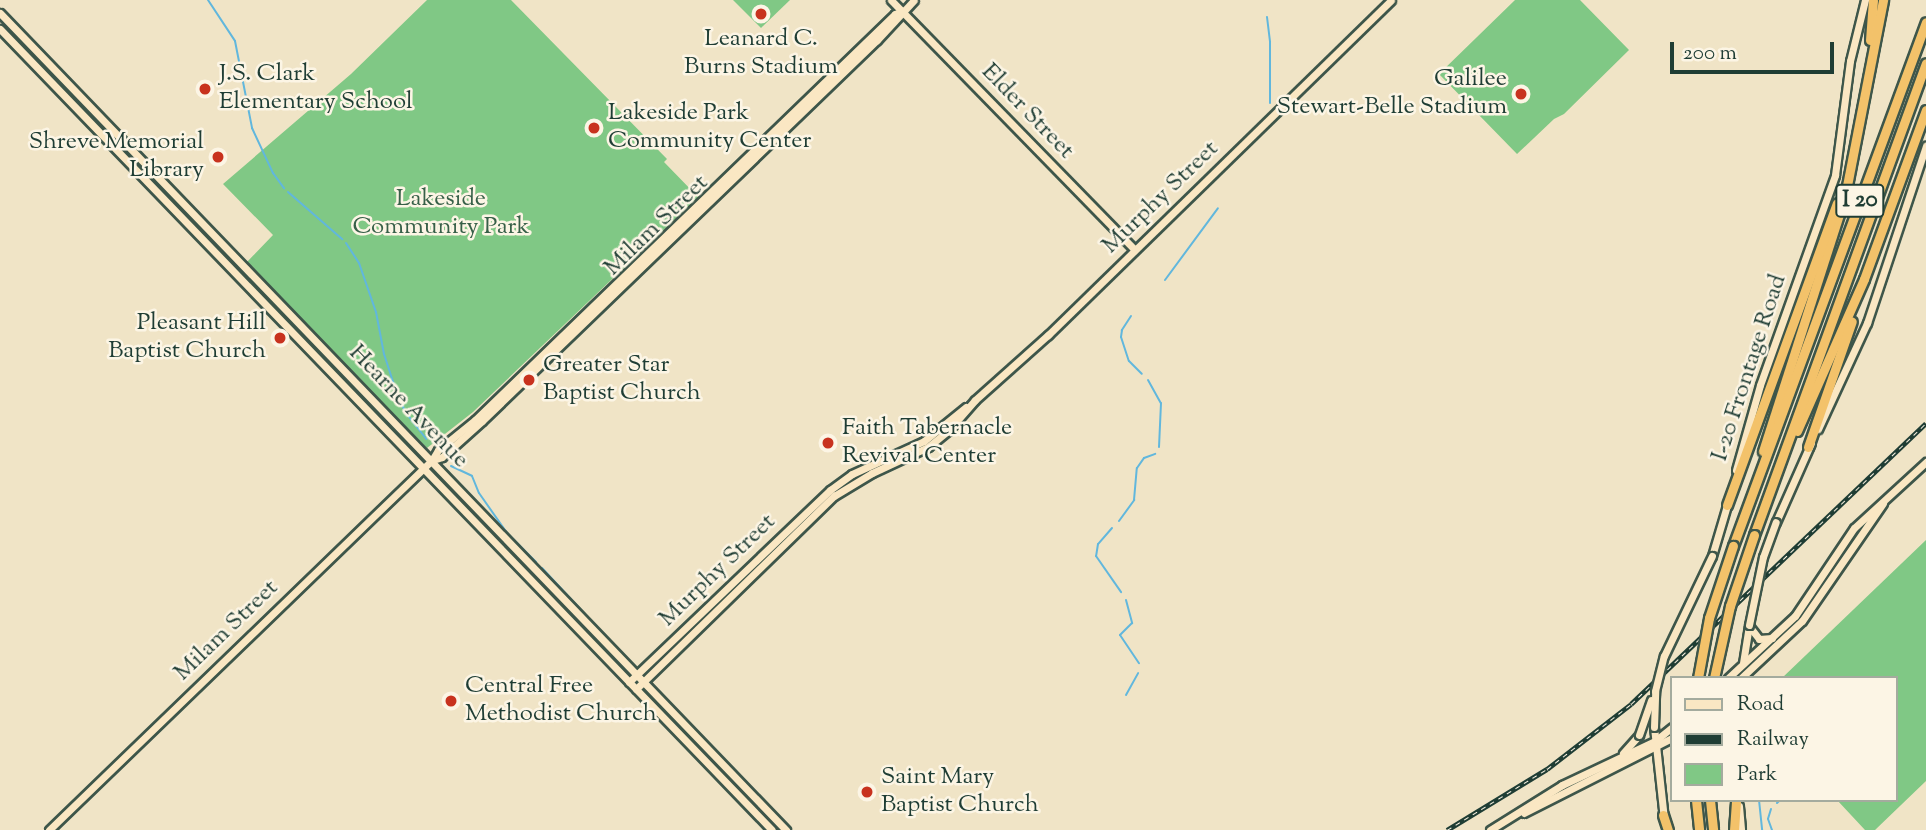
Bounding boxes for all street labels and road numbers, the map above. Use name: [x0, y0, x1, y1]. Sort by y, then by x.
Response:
street label: Elder Street: [974, 58, 1080, 166]
street label: Murphy Street: [1097, 135, 1225, 261]
street label: Milam Street: [599, 169, 715, 283]
road number: I 20: [1834, 182, 1886, 220]
street label: I-20 Frontage Road: [1706, 271, 1794, 465]
street label: Hearne Avenue: [342, 339, 474, 475]
street label: Murphy Street: [654, 508, 782, 634]
street label: Milam Street: [169, 574, 285, 688]

